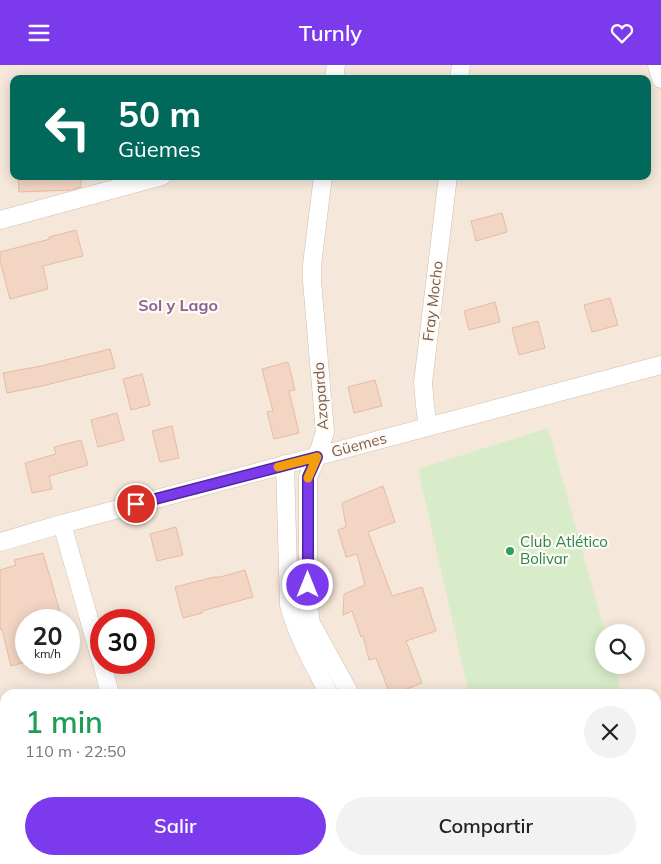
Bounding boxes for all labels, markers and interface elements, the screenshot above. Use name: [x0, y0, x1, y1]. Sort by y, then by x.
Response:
icon: menu: [25, 19, 53, 47]
text: Turnly: [299, 19, 362, 47]
icon: heart: [608, 19, 636, 47]
text: 50 m: [118, 92, 201, 136]
icon: left: [35, 95, 100, 160]
text: Güemes: [118, 135, 201, 163]
street label: Fray Mocho: [418, 260, 447, 342]
district label: Sol y Lago: [138, 295, 218, 315]
street label: Azopardo: [309, 361, 332, 431]
street label: Güemes: [329, 428, 389, 461]
pin: [115, 483, 157, 525]
icon: arrive: [122, 490, 150, 518]
place label: Club Atlético Bolivar: [520, 532, 608, 568]
marker: Club Atlético Bolivar: [504, 545, 516, 557]
position arrow: [281, 558, 333, 610]
speed limit sign: 30: [90, 609, 155, 674]
text: 20: [32, 620, 63, 651]
map controls: [595, 624, 645, 674]
button: search: [595, 624, 645, 674]
text: km/h: [34, 646, 61, 661]
text: 1 min: [25, 703, 103, 741]
button: close: [584, 706, 636, 758]
text: 110 m · 22:50: [25, 741, 126, 761]
button: Salir: [25, 797, 326, 855]
button: Compartir: [336, 797, 636, 855]

